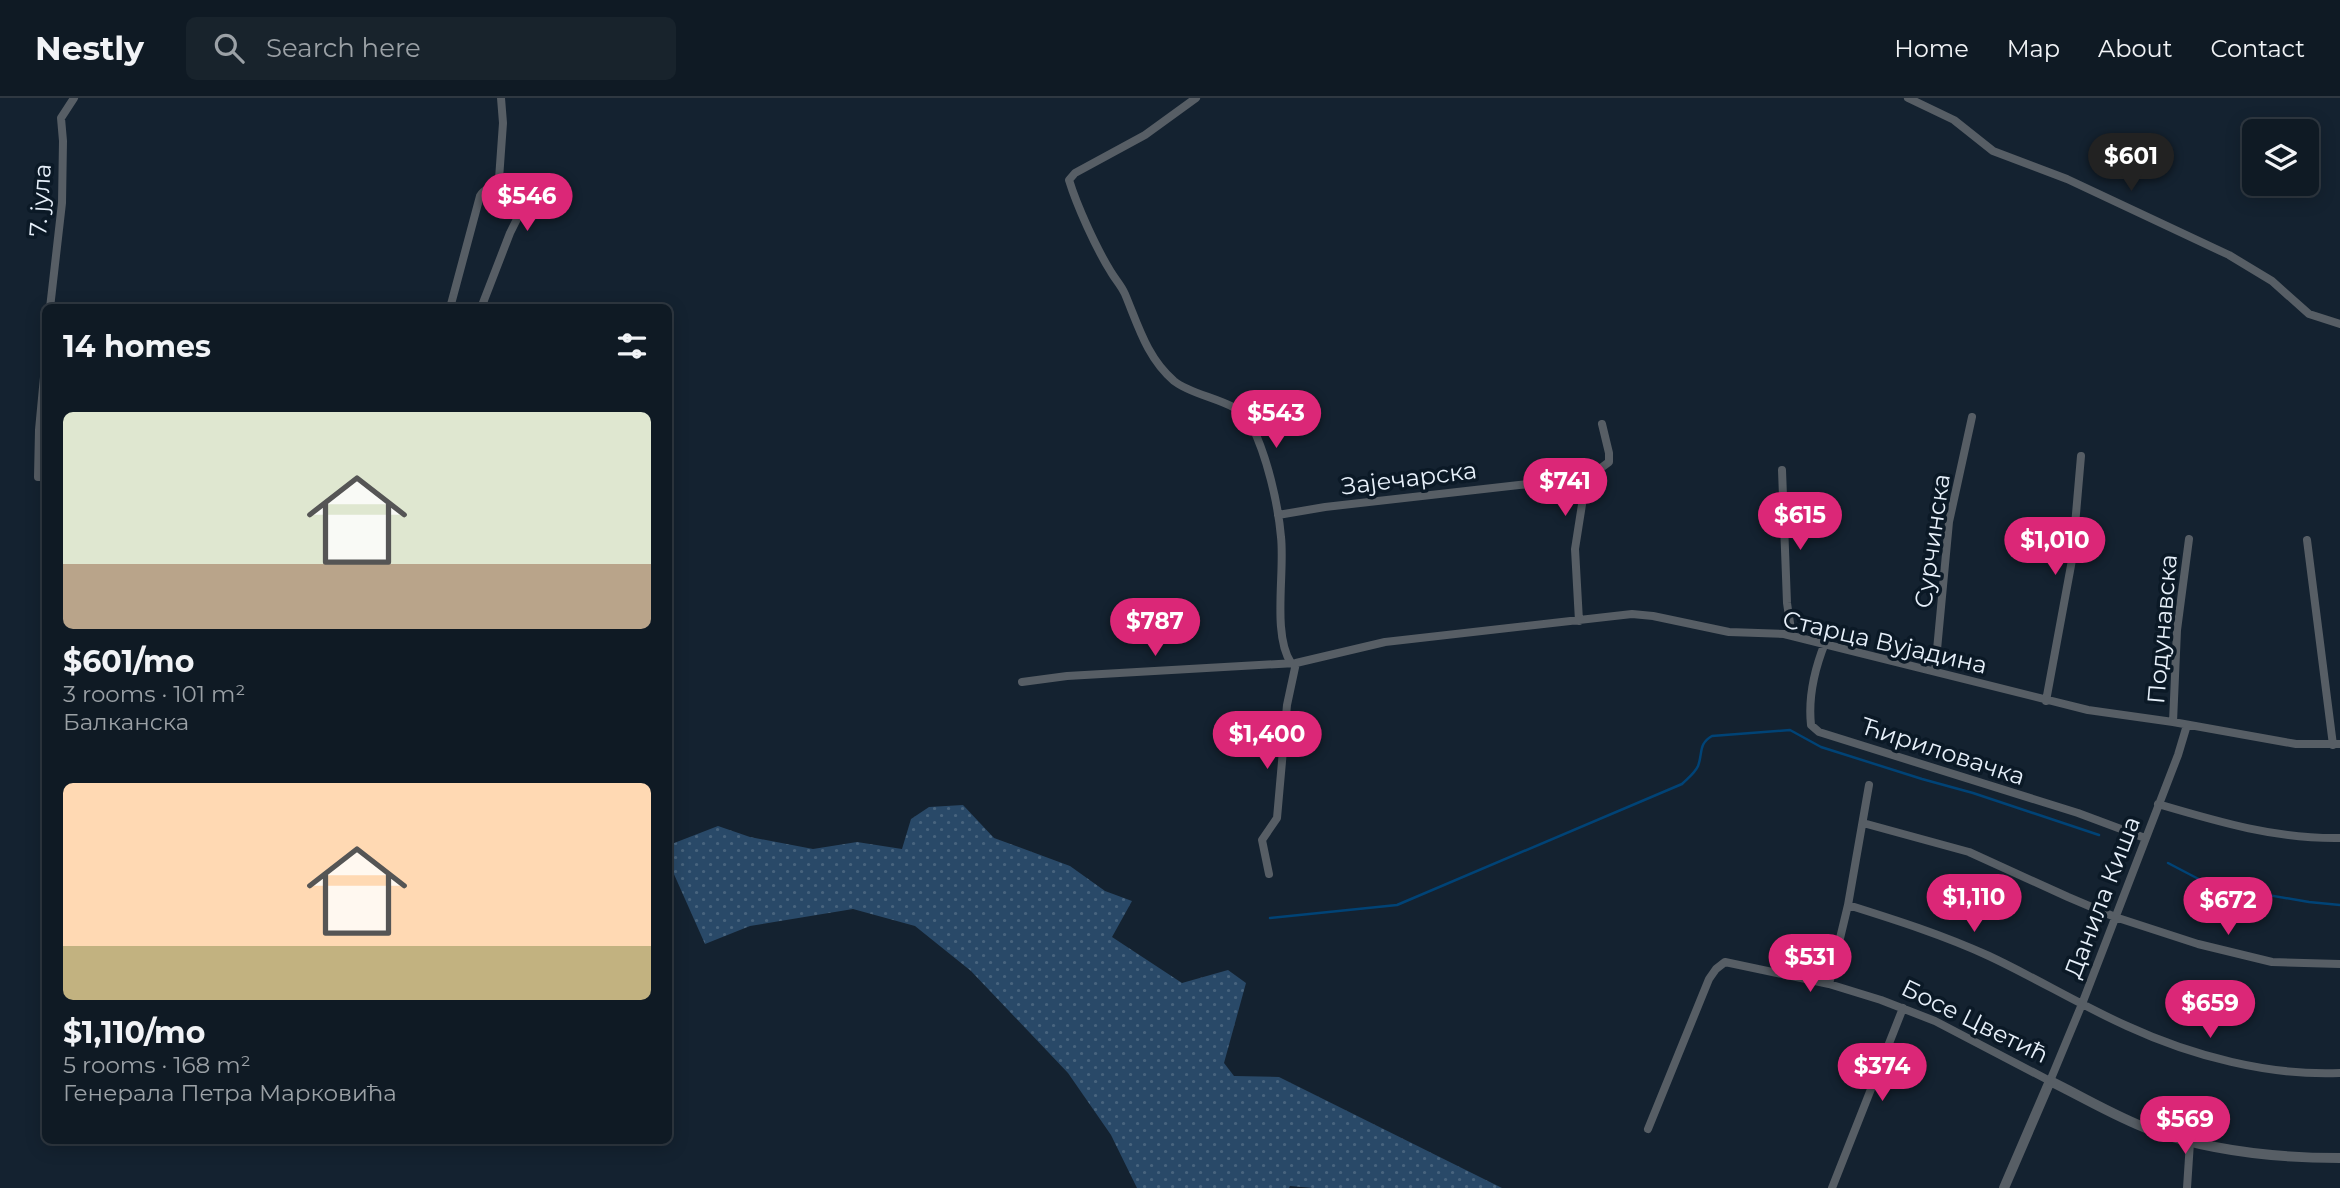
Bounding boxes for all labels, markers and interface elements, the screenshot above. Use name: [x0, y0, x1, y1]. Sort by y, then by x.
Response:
search box: [186, 17, 676, 80]
text: Nestly: [35, 28, 144, 68]
icon: search: [210, 29, 248, 67]
text: Search here: [266, 32, 421, 64]
text: Home: [1894, 34, 1969, 63]
text: Map: [2007, 34, 2060, 63]
text: About: [2098, 34, 2172, 63]
text: Contact: [2210, 34, 2305, 63]
map controls: [2242, 119, 2319, 196]
button: layers: [2242, 119, 2319, 196]
pin: $601: [2090, 134, 2172, 193]
text: $601: [2104, 142, 2158, 170]
street label: 7. јула: [23, 163, 57, 237]
pin: $546: [486, 174, 568, 233]
text: $546: [498, 182, 556, 210]
icon: filters: [613, 327, 651, 365]
text: 14 homes: [63, 328, 211, 365]
pin: $543: [1235, 390, 1317, 450]
text: $543: [1247, 399, 1305, 427]
street label: Зајечарска: [1340, 455, 1478, 501]
icon: home: [294, 457, 420, 583]
pin: $741: [1524, 458, 1606, 518]
text: $741: [1539, 467, 1591, 495]
street label: Сурчинска: [1908, 472, 1956, 610]
pin: $615: [1759, 492, 1841, 552]
text: $615: [1774, 501, 1826, 529]
pin: $1,010: [1998, 518, 2112, 577]
text: $1,010: [2020, 526, 2090, 554]
street label: Подунавска: [2141, 553, 2183, 705]
pin: $787: [1114, 598, 1196, 658]
street label: Старца Вујадина: [1780, 604, 1990, 680]
text: $787: [1126, 607, 1184, 635]
text: $601/mo: [63, 643, 194, 680]
text: 3 rooms · 101 m²: [63, 680, 245, 708]
text: Балканска: [63, 708, 189, 736]
street label: Ћириловачка: [1857, 711, 2029, 791]
pin: $1,400: [1210, 712, 1324, 771]
text: $1,400: [1229, 720, 1305, 748]
street label: Данила Киша: [2058, 812, 2146, 982]
icon: home: [294, 828, 420, 954]
pin: $1,110: [1917, 874, 2031, 934]
pin: $672: [2187, 878, 2269, 937]
text: $1,110: [1943, 883, 2005, 911]
text: $672: [2199, 886, 2257, 914]
pin: $531: [1769, 934, 1851, 994]
text: $531: [1785, 943, 1835, 971]
street label: Босе Цветић: [1897, 973, 2053, 1069]
pin: $659: [2169, 981, 2251, 1040]
text: $659: [2181, 989, 2239, 1017]
text: $1,110/mo: [63, 1014, 205, 1051]
pin: $374: [1841, 1044, 1923, 1103]
text: 5 rooms · 168 m²: [63, 1051, 251, 1079]
text: $374: [1854, 1052, 1910, 1080]
text: Генерала Петра Марковића: [63, 1079, 397, 1107]
pin: $569: [2144, 1096, 2226, 1156]
text: $569: [2156, 1105, 2214, 1133]

